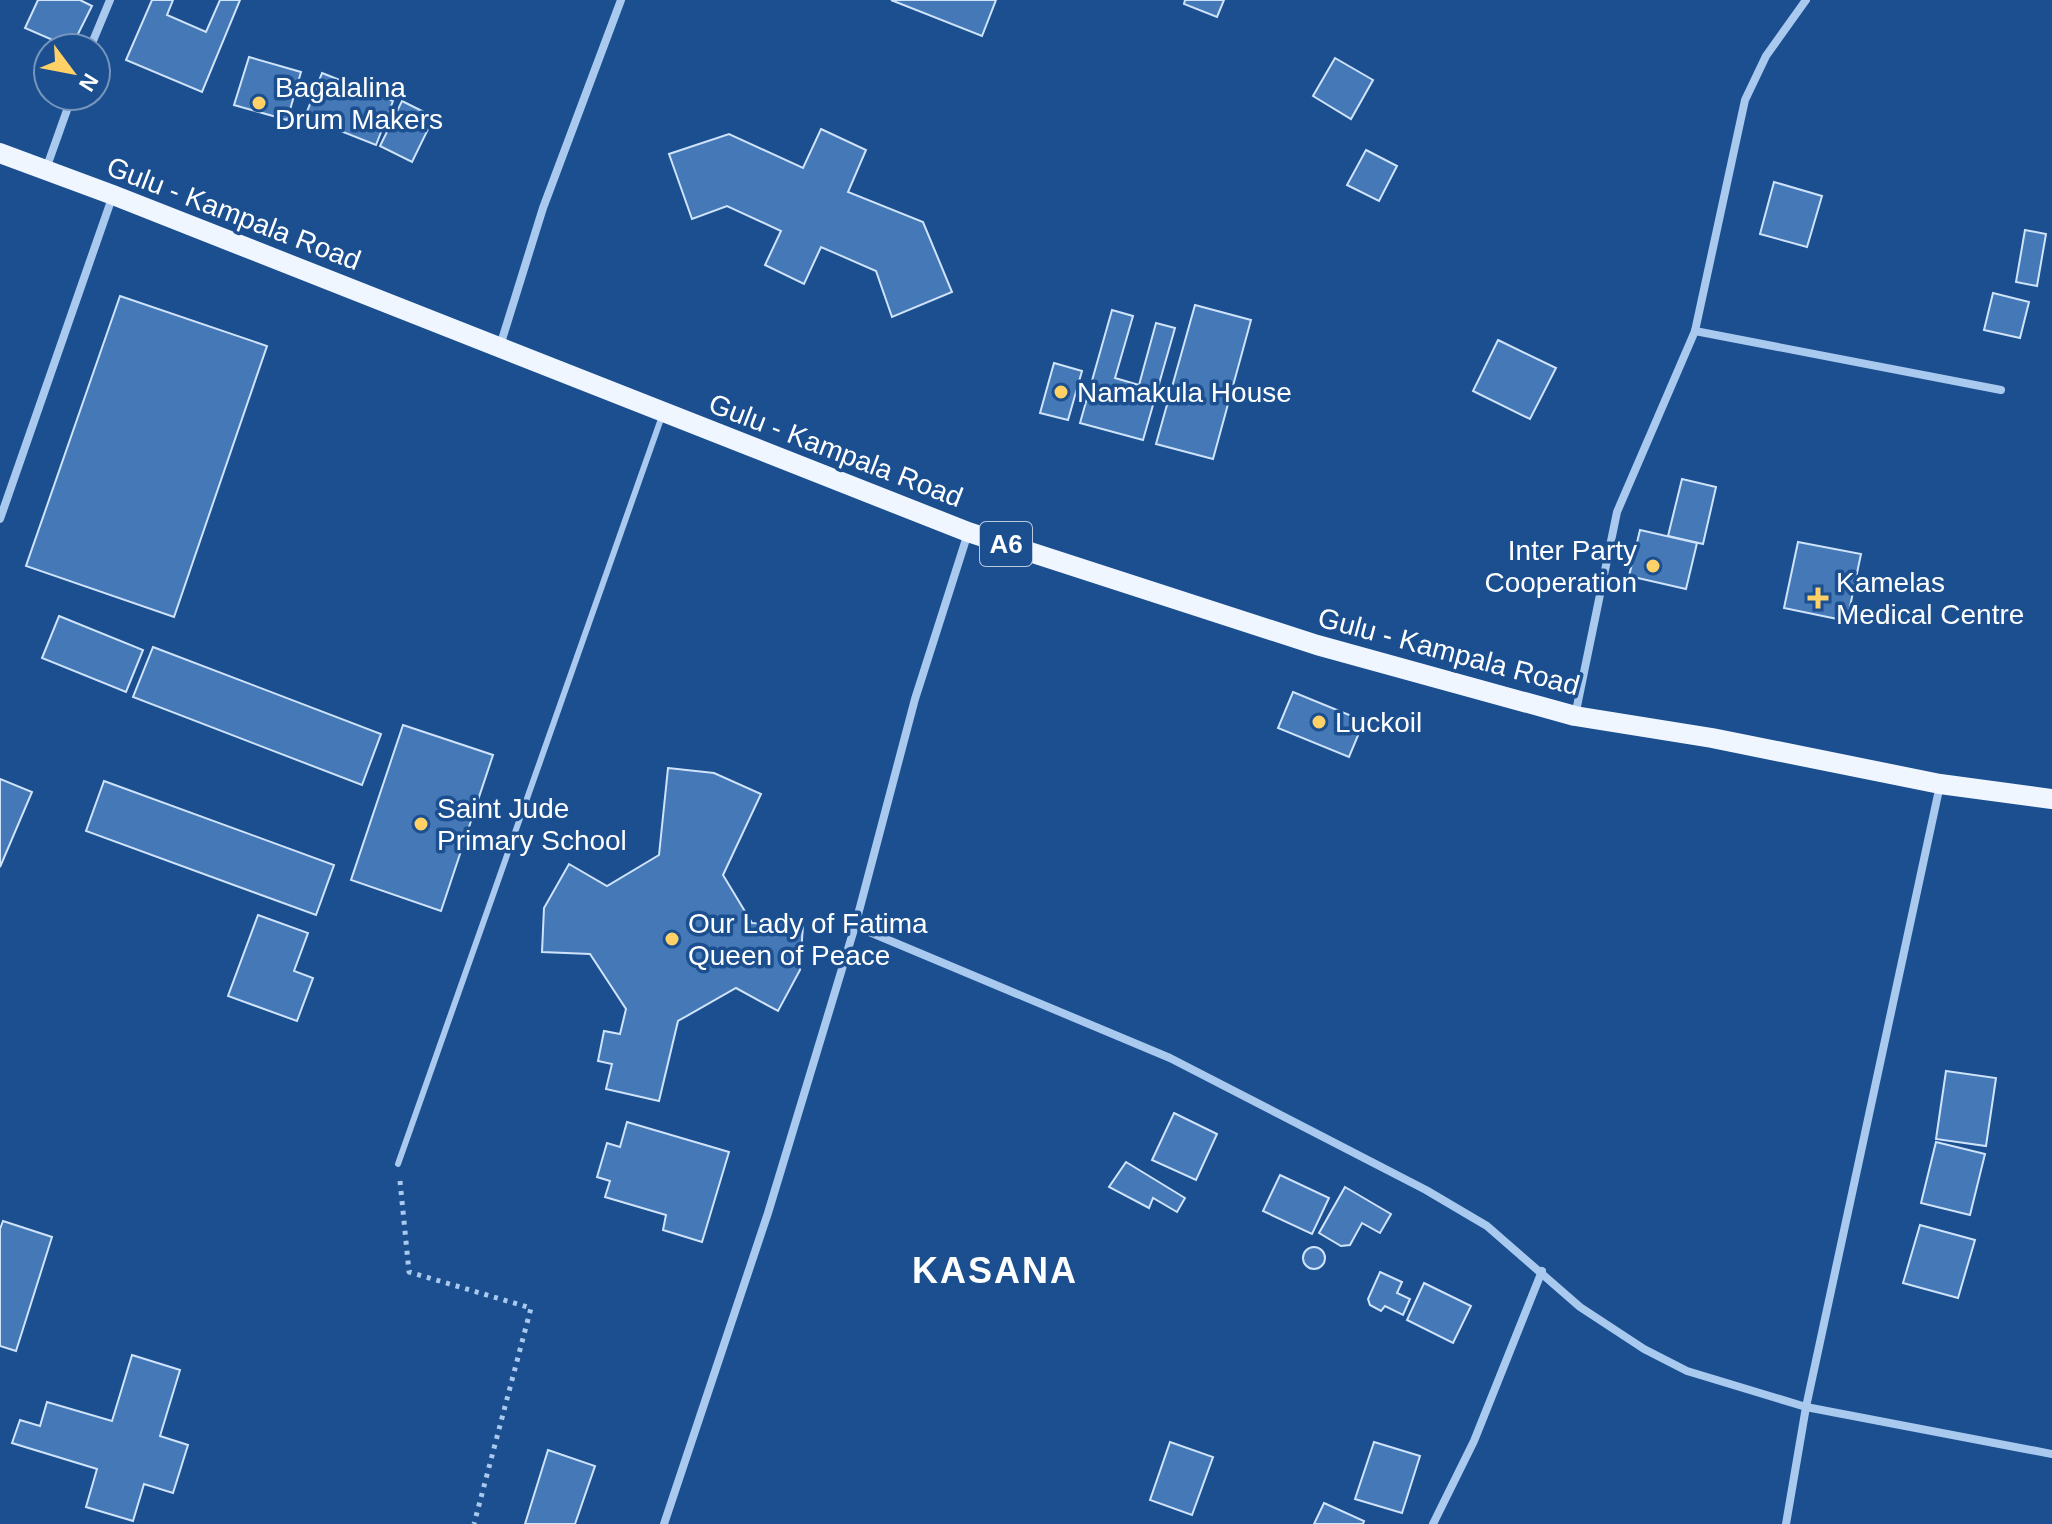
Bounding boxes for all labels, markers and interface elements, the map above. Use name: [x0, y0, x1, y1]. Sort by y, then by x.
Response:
north arrow: [32, 32, 112, 112]
text: N: [74, 69, 103, 96]
place label: Bagalalina Drum Makers: [275, 72, 443, 135]
marker: Bagalalina Drum Makers: [250, 94, 268, 112]
street label: Gulu - Kampala Road: [103, 151, 365, 276]
place label: Namakula House: [1077, 377, 1292, 408]
marker: Namakula House: [1052, 383, 1070, 401]
street label: Gulu - Kampala Road: [705, 388, 967, 513]
road number: A6: [980, 522, 1032, 566]
place label: Inter Party Cooperation: [1484, 535, 1637, 598]
marker: Inter Party Cooperation: [1644, 557, 1662, 575]
place label: Kamelas Medical Centre: [1836, 567, 2024, 630]
marker: Kamelas Medical Centre: [1807, 587, 1829, 609]
street label: Gulu - Kampala Road: [1315, 602, 1583, 701]
place label: Luckoil: [1335, 707, 1422, 738]
marker: Luckoil: [1310, 713, 1328, 731]
place label: Saint Jude Primary School: [437, 793, 627, 856]
marker: Saint Jude Primary School: [412, 815, 430, 833]
place label: Our Lady of Fatima Queen of Peace: [688, 908, 928, 971]
marker: Our Lady of Fatima Queen of Peace: [663, 930, 681, 948]
district label: KASANA: [912, 1250, 1078, 1291]

